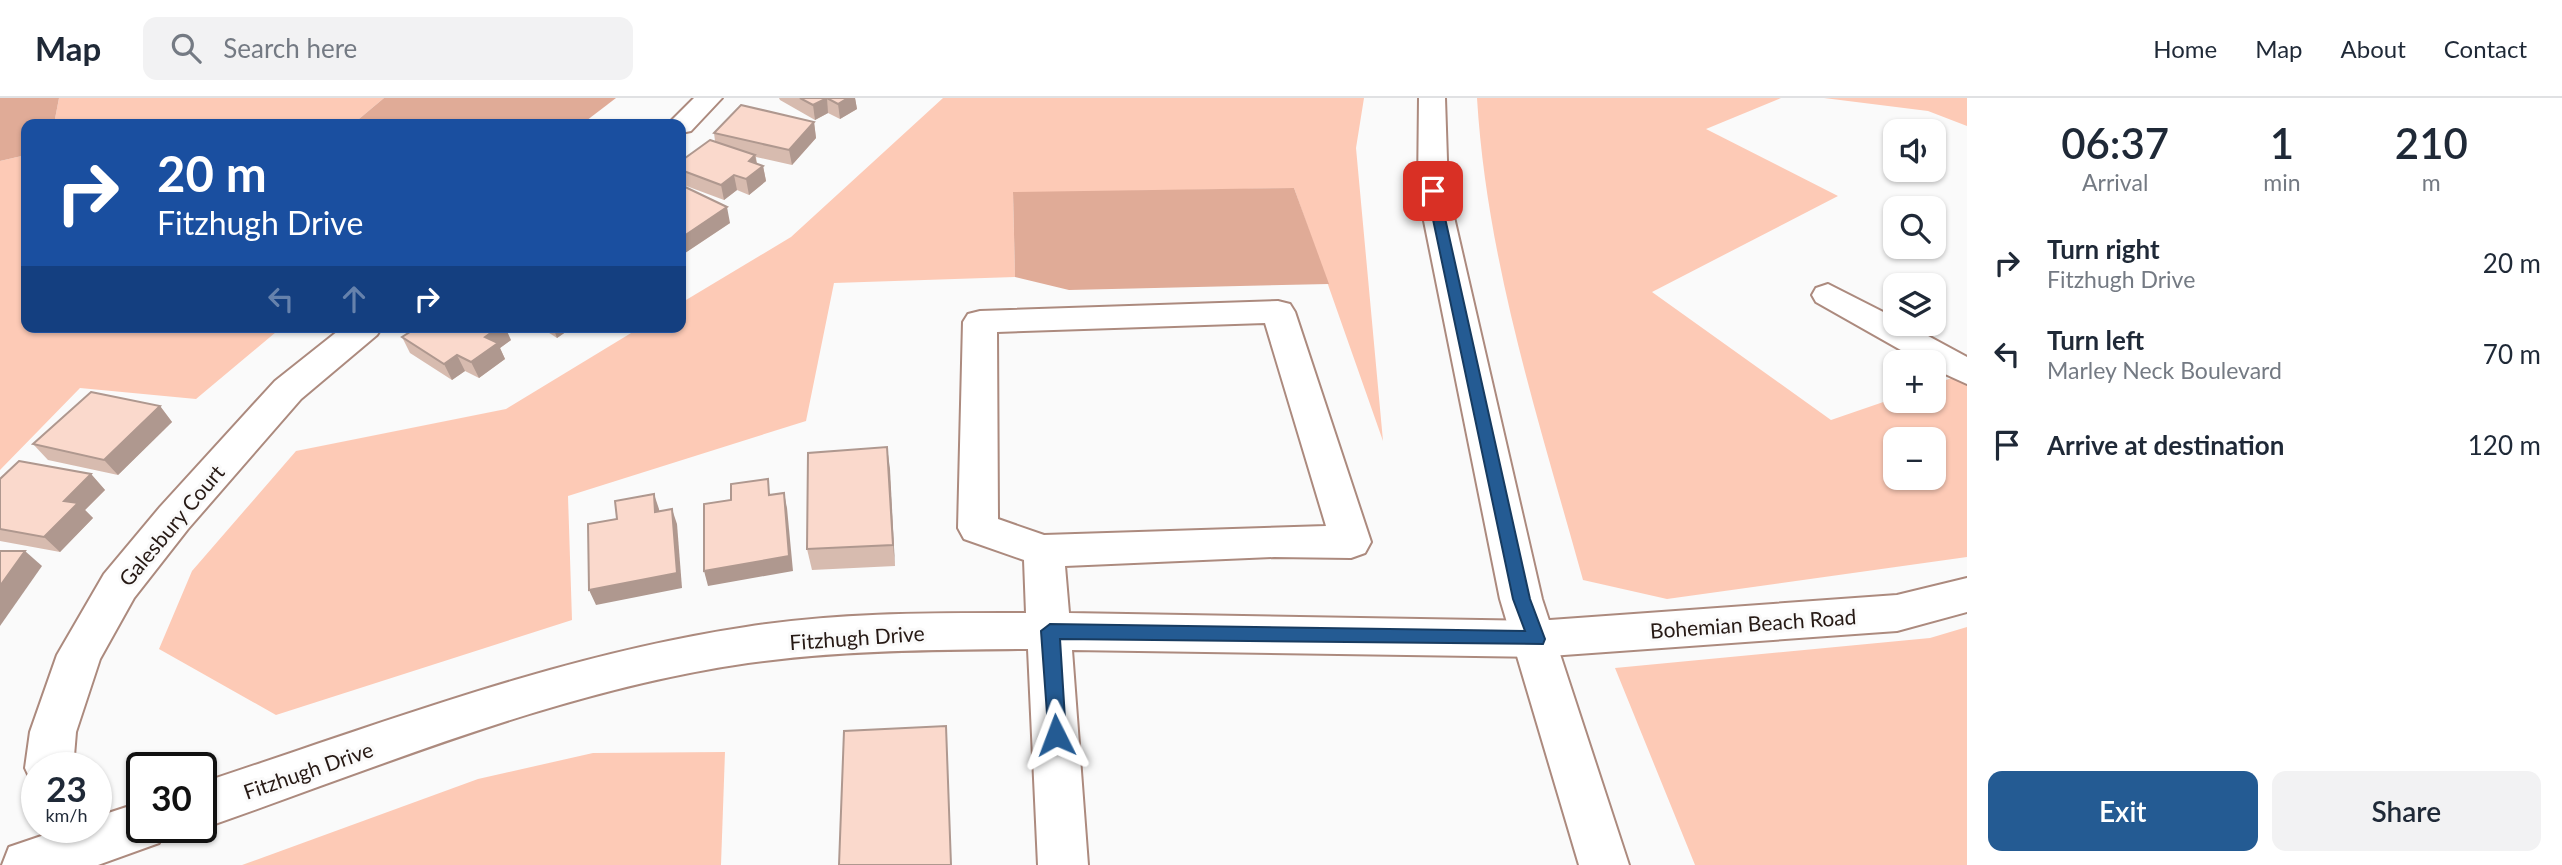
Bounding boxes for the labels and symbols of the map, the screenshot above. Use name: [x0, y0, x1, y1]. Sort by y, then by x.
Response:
pin: [1403, 161, 1463, 221]
street label: Galesbury Court: [113, 459, 229, 591]
street label: Bohemian Beach Road: [1649, 603, 1857, 643]
street label: Fitzhugh Drive: [789, 620, 925, 654]
position arrow: [1019, 698, 1093, 772]
street label: Fitzhugh Drive: [240, 736, 376, 804]
speed limit sign: 30: [126, 752, 217, 843]

